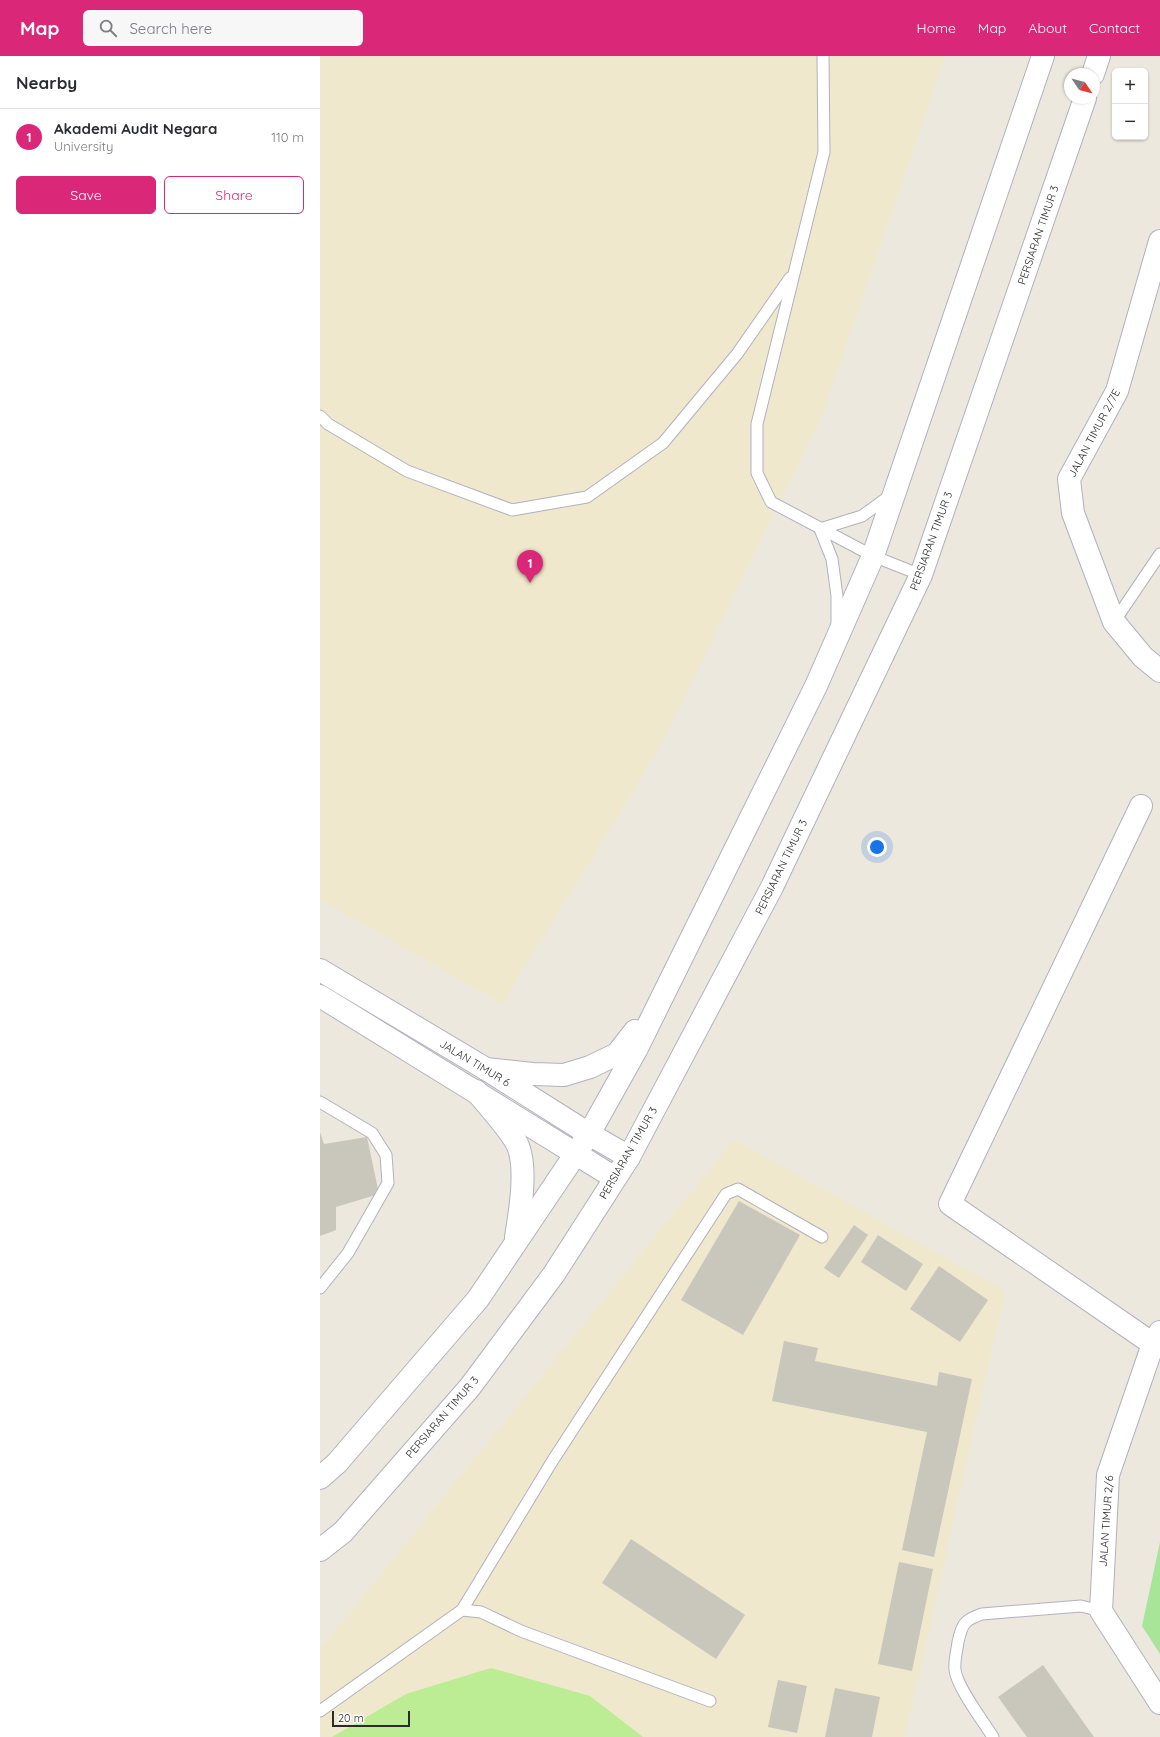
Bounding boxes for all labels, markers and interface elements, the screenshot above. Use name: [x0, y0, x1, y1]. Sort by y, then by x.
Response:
search box: [83, 10, 363, 46]
text: Map: [20, 16, 59, 40]
icon: search: [97, 17, 119, 39]
text: Search here: [129, 19, 212, 38]
text: Home: [917, 19, 956, 37]
text: Map: [978, 19, 1006, 37]
text: About: [1028, 19, 1067, 37]
text: Contact: [1089, 19, 1140, 37]
north arrow: [1064, 68, 1100, 104]
map controls: [1112, 68, 1148, 140]
button: +: [1112, 68, 1148, 104]
text: Nearby: [16, 72, 77, 93]
button: −: [1112, 104, 1148, 140]
text: Akademi Audit Negara: [54, 119, 217, 138]
text: 1: [26, 129, 32, 145]
text: 110 m: [271, 129, 304, 145]
text: University: [54, 138, 113, 154]
button: Save: [16, 176, 156, 214]
button: Share: [164, 176, 304, 214]
street label: PERSIARAN TIMUR 3: [1014, 183, 1062, 287]
street label: JALAN TIMUR 2/7E: [1065, 387, 1123, 479]
street label: PERSIARAN TIMUR 3: [907, 489, 955, 592]
pin: 1: [517, 550, 543, 583]
street label: PERSIARAN TIMUR 3: [752, 817, 810, 917]
your location: [867, 837, 887, 857]
street label: JALAN TIMUR 6: [437, 1036, 513, 1090]
street label: PERSIARAN TIMUR 3: [596, 1104, 660, 1202]
street label: PERSIARAN TIMUR 3: [403, 1373, 482, 1461]
street label: JALAN TIMUR 2/6: [1096, 1475, 1116, 1567]
scale bar: [332, 1709, 410, 1728]
text: 20 m: [338, 1711, 364, 1725]

